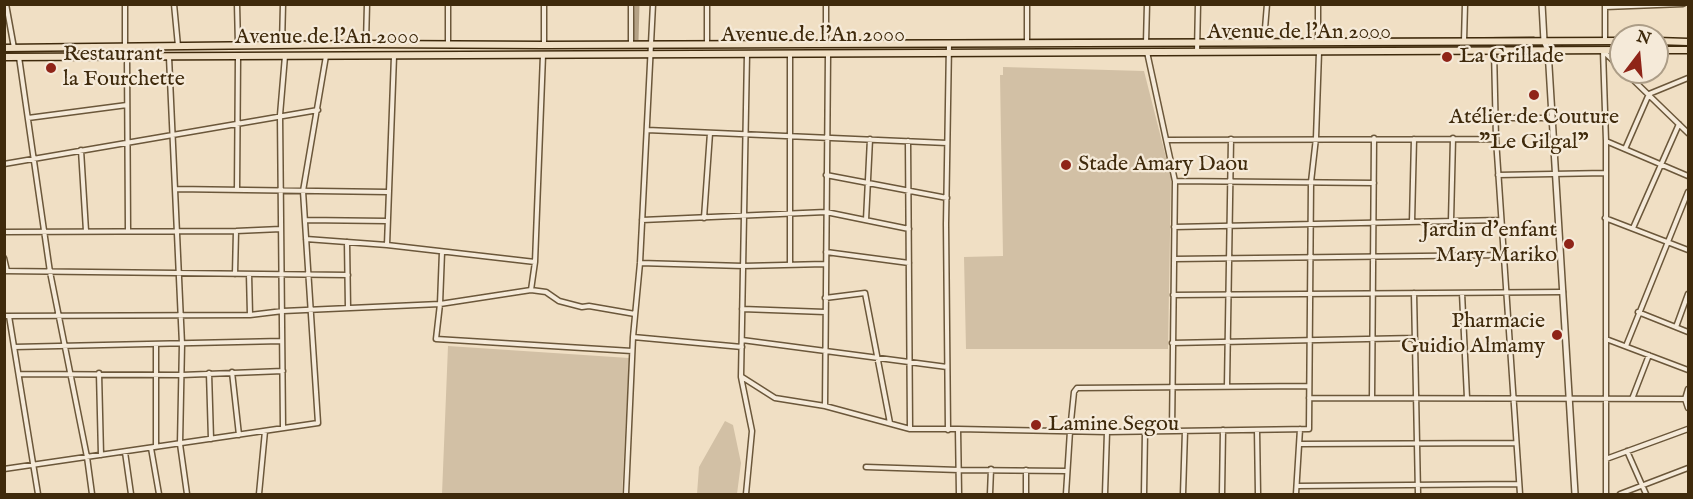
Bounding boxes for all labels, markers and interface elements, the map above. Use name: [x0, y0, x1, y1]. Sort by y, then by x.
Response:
street label: Avenue de l'An 2000: [1207, 20, 1391, 46]
street label: Avenue de l'An 2000: [721, 23, 905, 49]
north arrow: [1609, 24, 1669, 84]
street label: Avenue de l'An 2000: [235, 25, 419, 51]
text: N: [1634, 27, 1653, 50]
place label: Restaurant la Fourchette: [63, 42, 185, 94]
place label: La Grillade: [1459, 44, 1564, 70]
marker: La Grillade: [1440, 50, 1454, 64]
marker: Restaurant la Fourchette: [44, 61, 58, 75]
marker: Atélier de Couture "Le Gilgal": [1527, 88, 1541, 102]
place label: Atélier de Couture "Le Gilgal": [1449, 105, 1619, 156]
place label: Stade Amary Daou: [1078, 152, 1248, 178]
marker: Stade Amary Daou: [1059, 158, 1073, 172]
place label: Jardin d'enfant Mary Mariko: [1421, 218, 1557, 270]
marker: Jardin d'enfant Mary Mariko: [1562, 237, 1576, 251]
place label: Pharmacie Guidio Almamy: [1401, 309, 1545, 360]
marker: Pharmacie Guidio Almamy: [1550, 328, 1564, 342]
place label: Lamine Segou: [1048, 412, 1179, 438]
marker: Lamine Segou: [1029, 418, 1043, 432]

